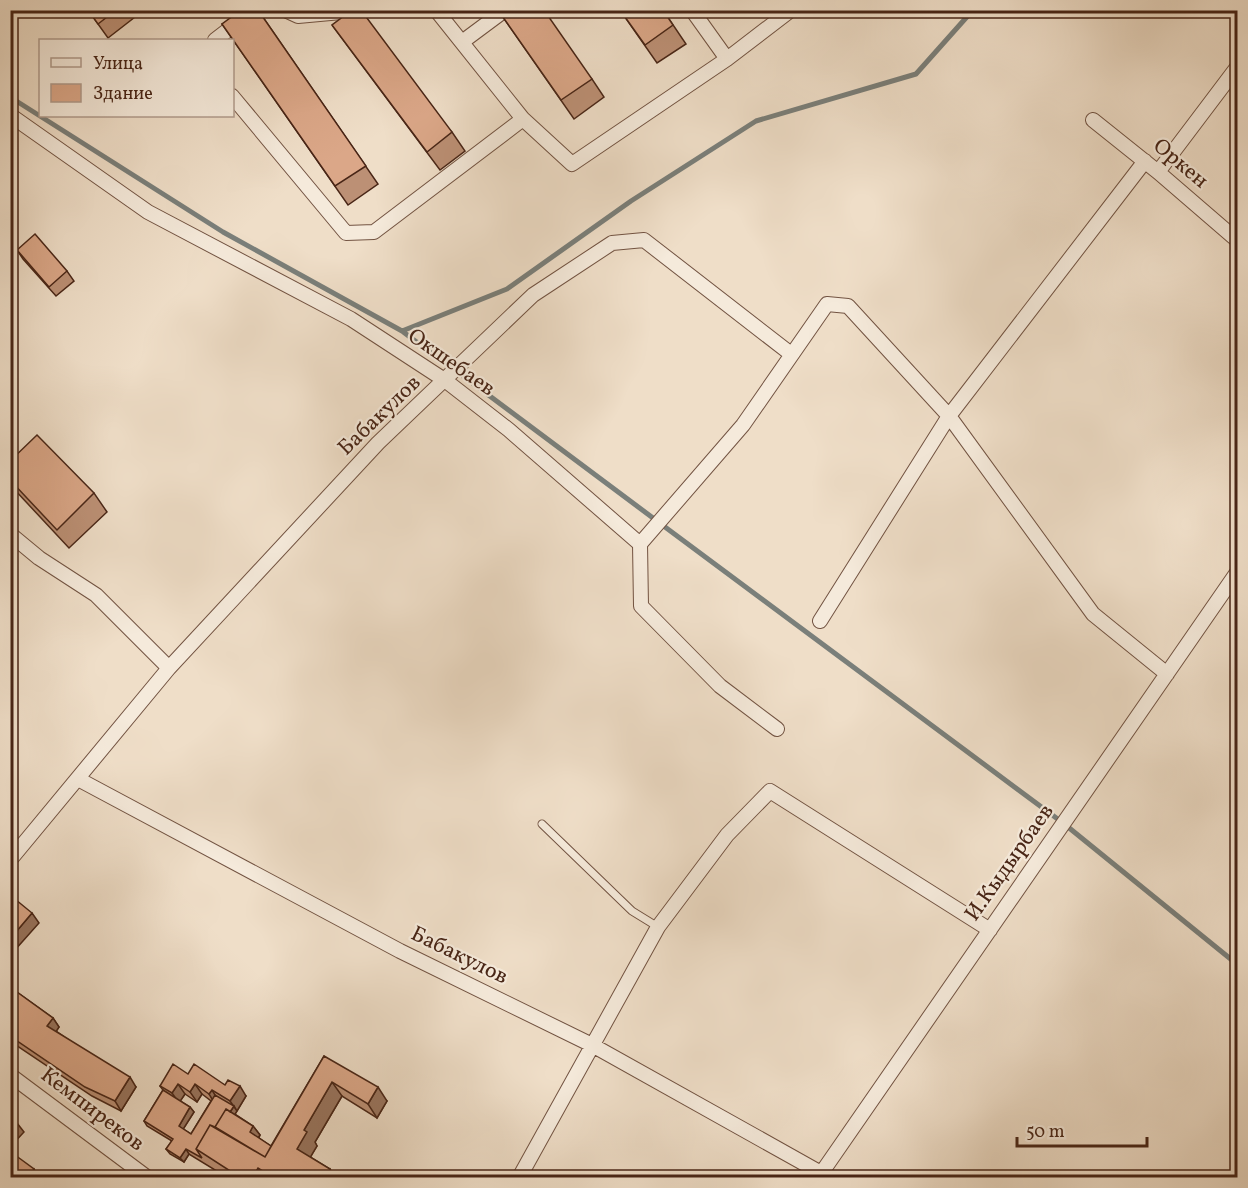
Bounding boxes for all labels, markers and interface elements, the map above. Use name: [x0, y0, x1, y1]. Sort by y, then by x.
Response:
legend: [39, 39, 234, 117]
text: Улица: [93, 52, 143, 77]
text: Здание: [93, 82, 153, 107]
street label: Оркен: [1146, 132, 1214, 196]
street label: Окшебаев: [401, 321, 501, 405]
street label: Бабакулов: [332, 368, 428, 464]
street label: И.Кыдырбаев: [958, 798, 1062, 928]
street label: Бабакулов: [405, 919, 513, 993]
street label: Кемпиреков: [34, 1061, 150, 1159]
scale bar: [1017, 1110, 1148, 1148]
text: 50 m: [1026, 1120, 1065, 1145]

